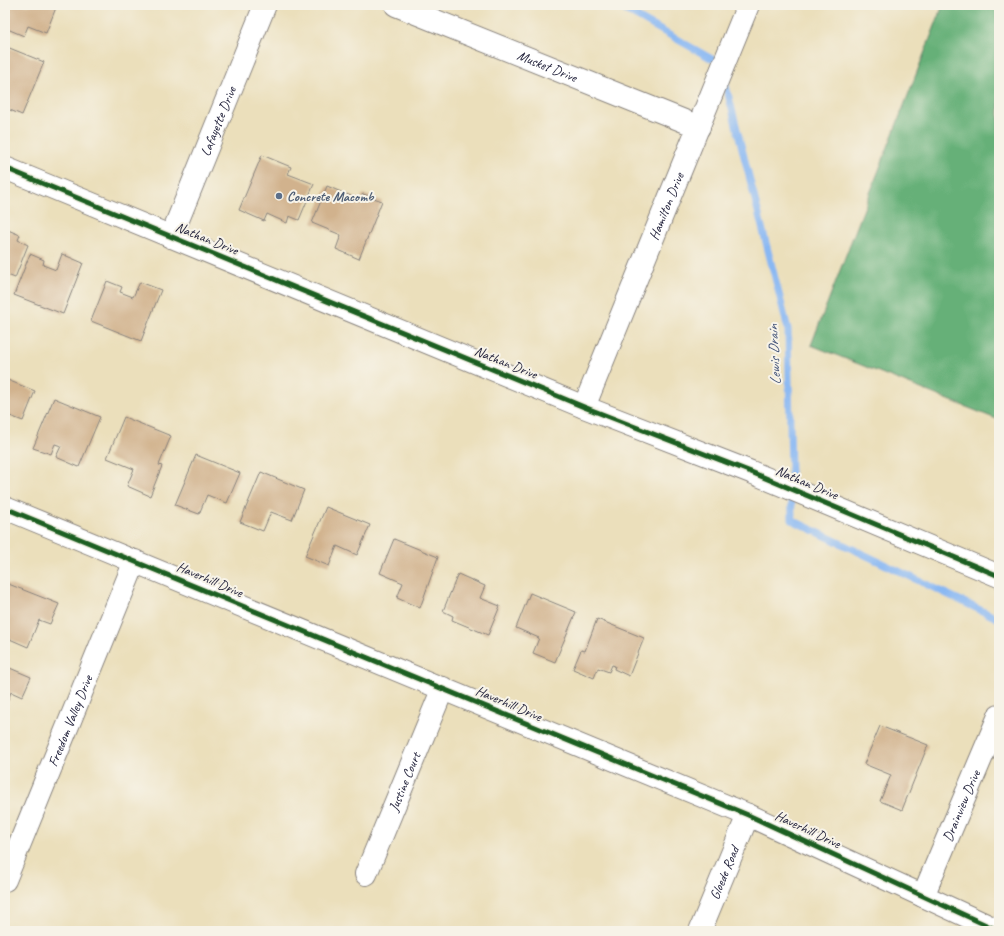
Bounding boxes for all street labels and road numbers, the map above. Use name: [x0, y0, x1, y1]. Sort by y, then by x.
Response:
street label: Musket Drive: [515, 47, 581, 86]
street label: Lafayette Drive: [197, 83, 241, 159]
street label: Hamilton Drive: [645, 169, 688, 242]
street label: Nathan Drive: [173, 218, 242, 259]
street label: Nathan Drive: [472, 342, 541, 383]
street label: Nathan Drive: [773, 462, 842, 504]
street label: Haverhill Drive: [174, 558, 247, 602]
street label: Freedom Valley Drive: [44, 671, 97, 769]
street label: Haverhill Drive: [473, 682, 546, 726]
street label: Justine Court: [385, 749, 425, 815]
street label: Drainview Drive: [939, 766, 985, 844]
street label: Haverhill Drive: [772, 807, 844, 853]
street label: Gloede Road: [706, 842, 744, 902]

